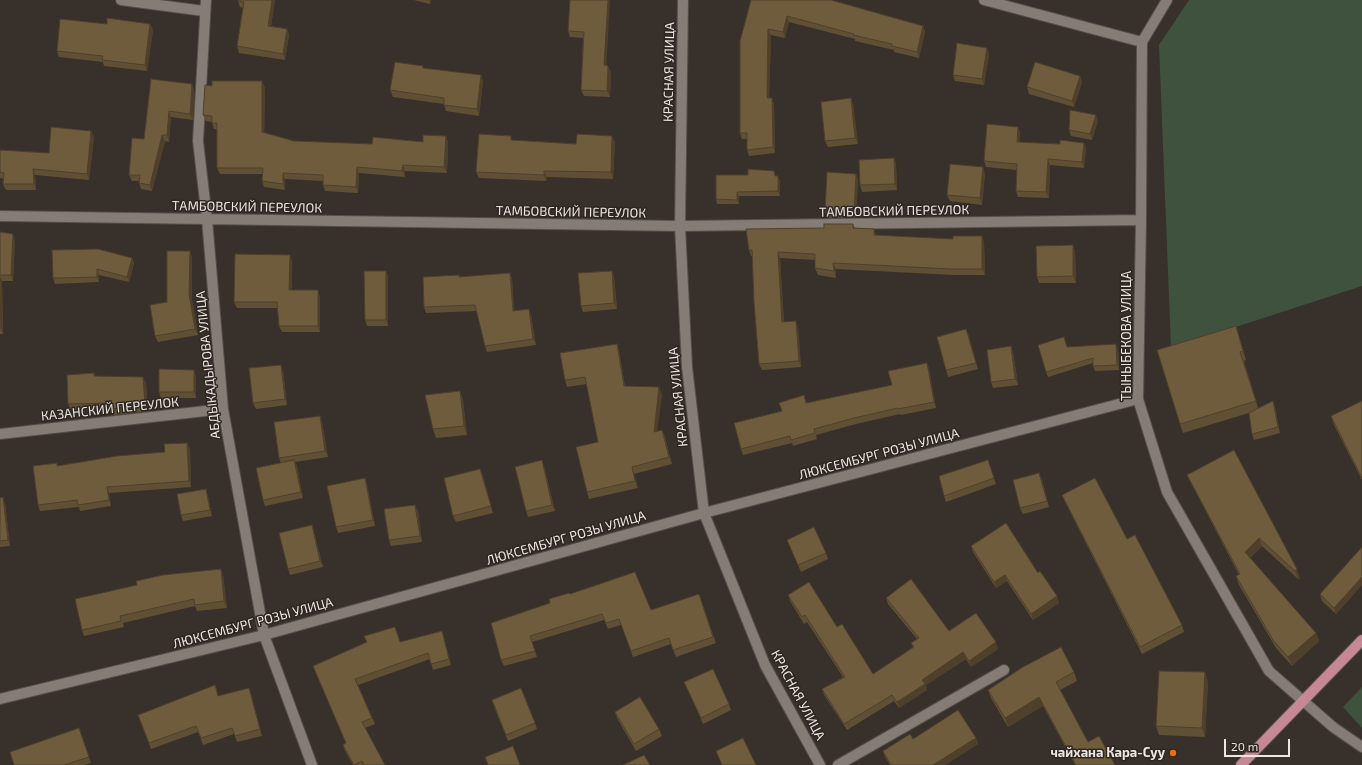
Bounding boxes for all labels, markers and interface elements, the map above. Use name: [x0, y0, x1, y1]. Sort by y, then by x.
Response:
street label: КРАСНАЯ УЛИЦА: [660, 22, 678, 122]
street label: ТАМБОВСКИЙ ПЕРЕУЛОК: [172, 198, 322, 216]
street label: ТАМБОВСКИЙ ПЕРЕУЛОК: [819, 202, 969, 220]
street label: ТАМБОВСКИЙ ПЕРЕУЛОК: [496, 203, 646, 221]
street label: ТЫНЫБЕКОВА УЛИЦА: [1119, 271, 1135, 401]
street label: АБДЫКАДЫРОВА УЛИЦА: [192, 290, 224, 440]
street label: КРАСНАЯ УЛИЦА: [665, 347, 691, 447]
street label: КАЗАНСКИЙ ПЕРЕУЛОК: [40, 394, 180, 424]
street label: ЛЮКСЕМБУРГ РОЗЫ УЛИЦА: [797, 425, 961, 483]
street label: ЛЮКСЕМБУРГ РОЗЫ УЛИЦА: [484, 508, 648, 568]
street label: ЛЮКСЕМБУРГ РОЗЫ УЛИЦА: [171, 594, 335, 652]
street label: КРАСНАЯ УЛИЦА: [768, 647, 828, 743]
scale bar: [1226, 731, 1292, 757]
text: 20 m: [1231, 739, 1258, 753]
place label: чайхана Кара-Суу: [1050, 745, 1165, 761]
marker: чайхана Кара-Суу: [1168, 748, 1178, 758]

